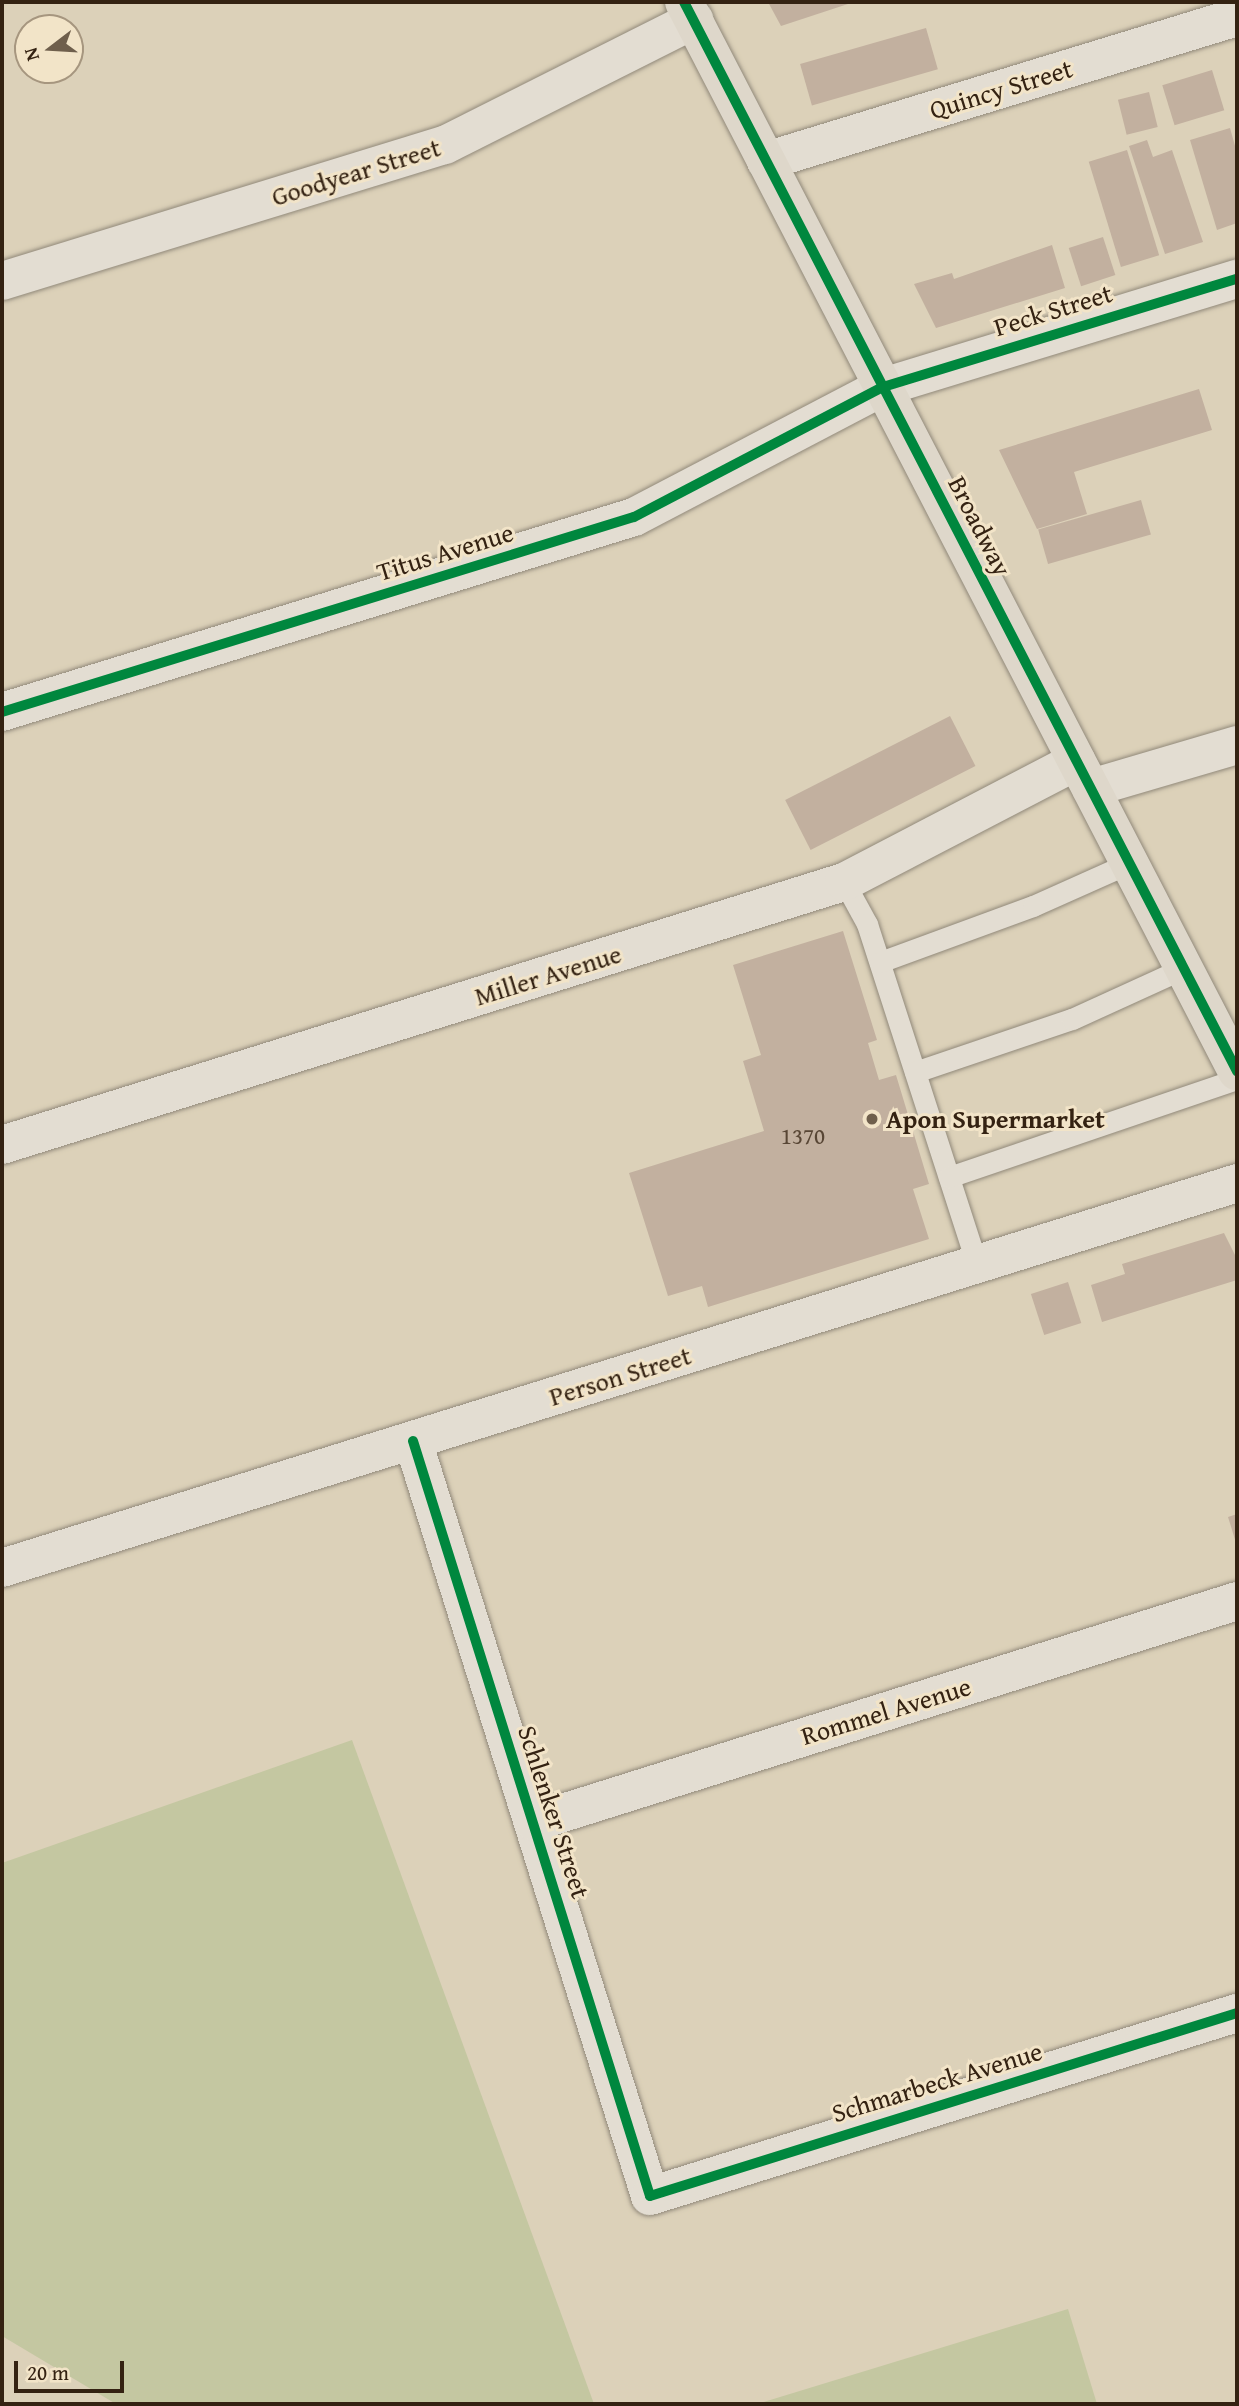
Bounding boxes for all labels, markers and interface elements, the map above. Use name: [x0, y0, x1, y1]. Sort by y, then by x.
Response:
north arrow: [14, 14, 84, 84]
text: N: [16, 44, 46, 65]
street label: Quincy Street: [926, 52, 1076, 126]
street label: Goodyear Street: [268, 132, 444, 212]
street label: Peck Street: [990, 277, 1116, 343]
street label: Broadway: [942, 471, 1018, 581]
street label: Titus Avenue: [373, 516, 517, 588]
street label: Miller Avenue: [471, 938, 625, 1012]
place label: Apon Supermarket: [886, 1103, 1105, 1135]
marker: Apon Supermarket: [864, 1111, 880, 1127]
house number: 1370: [781, 1122, 825, 1150]
street label: Person Street: [545, 1340, 695, 1412]
street label: Rommel Avenue: [797, 1670, 975, 1752]
street label: Schlenker Street: [511, 1722, 597, 1902]
street label: Schmarbeck Avenue: [828, 2035, 1046, 2129]
scale bar: [18, 2346, 128, 2390]
text: 20 m: [27, 2357, 69, 2388]

